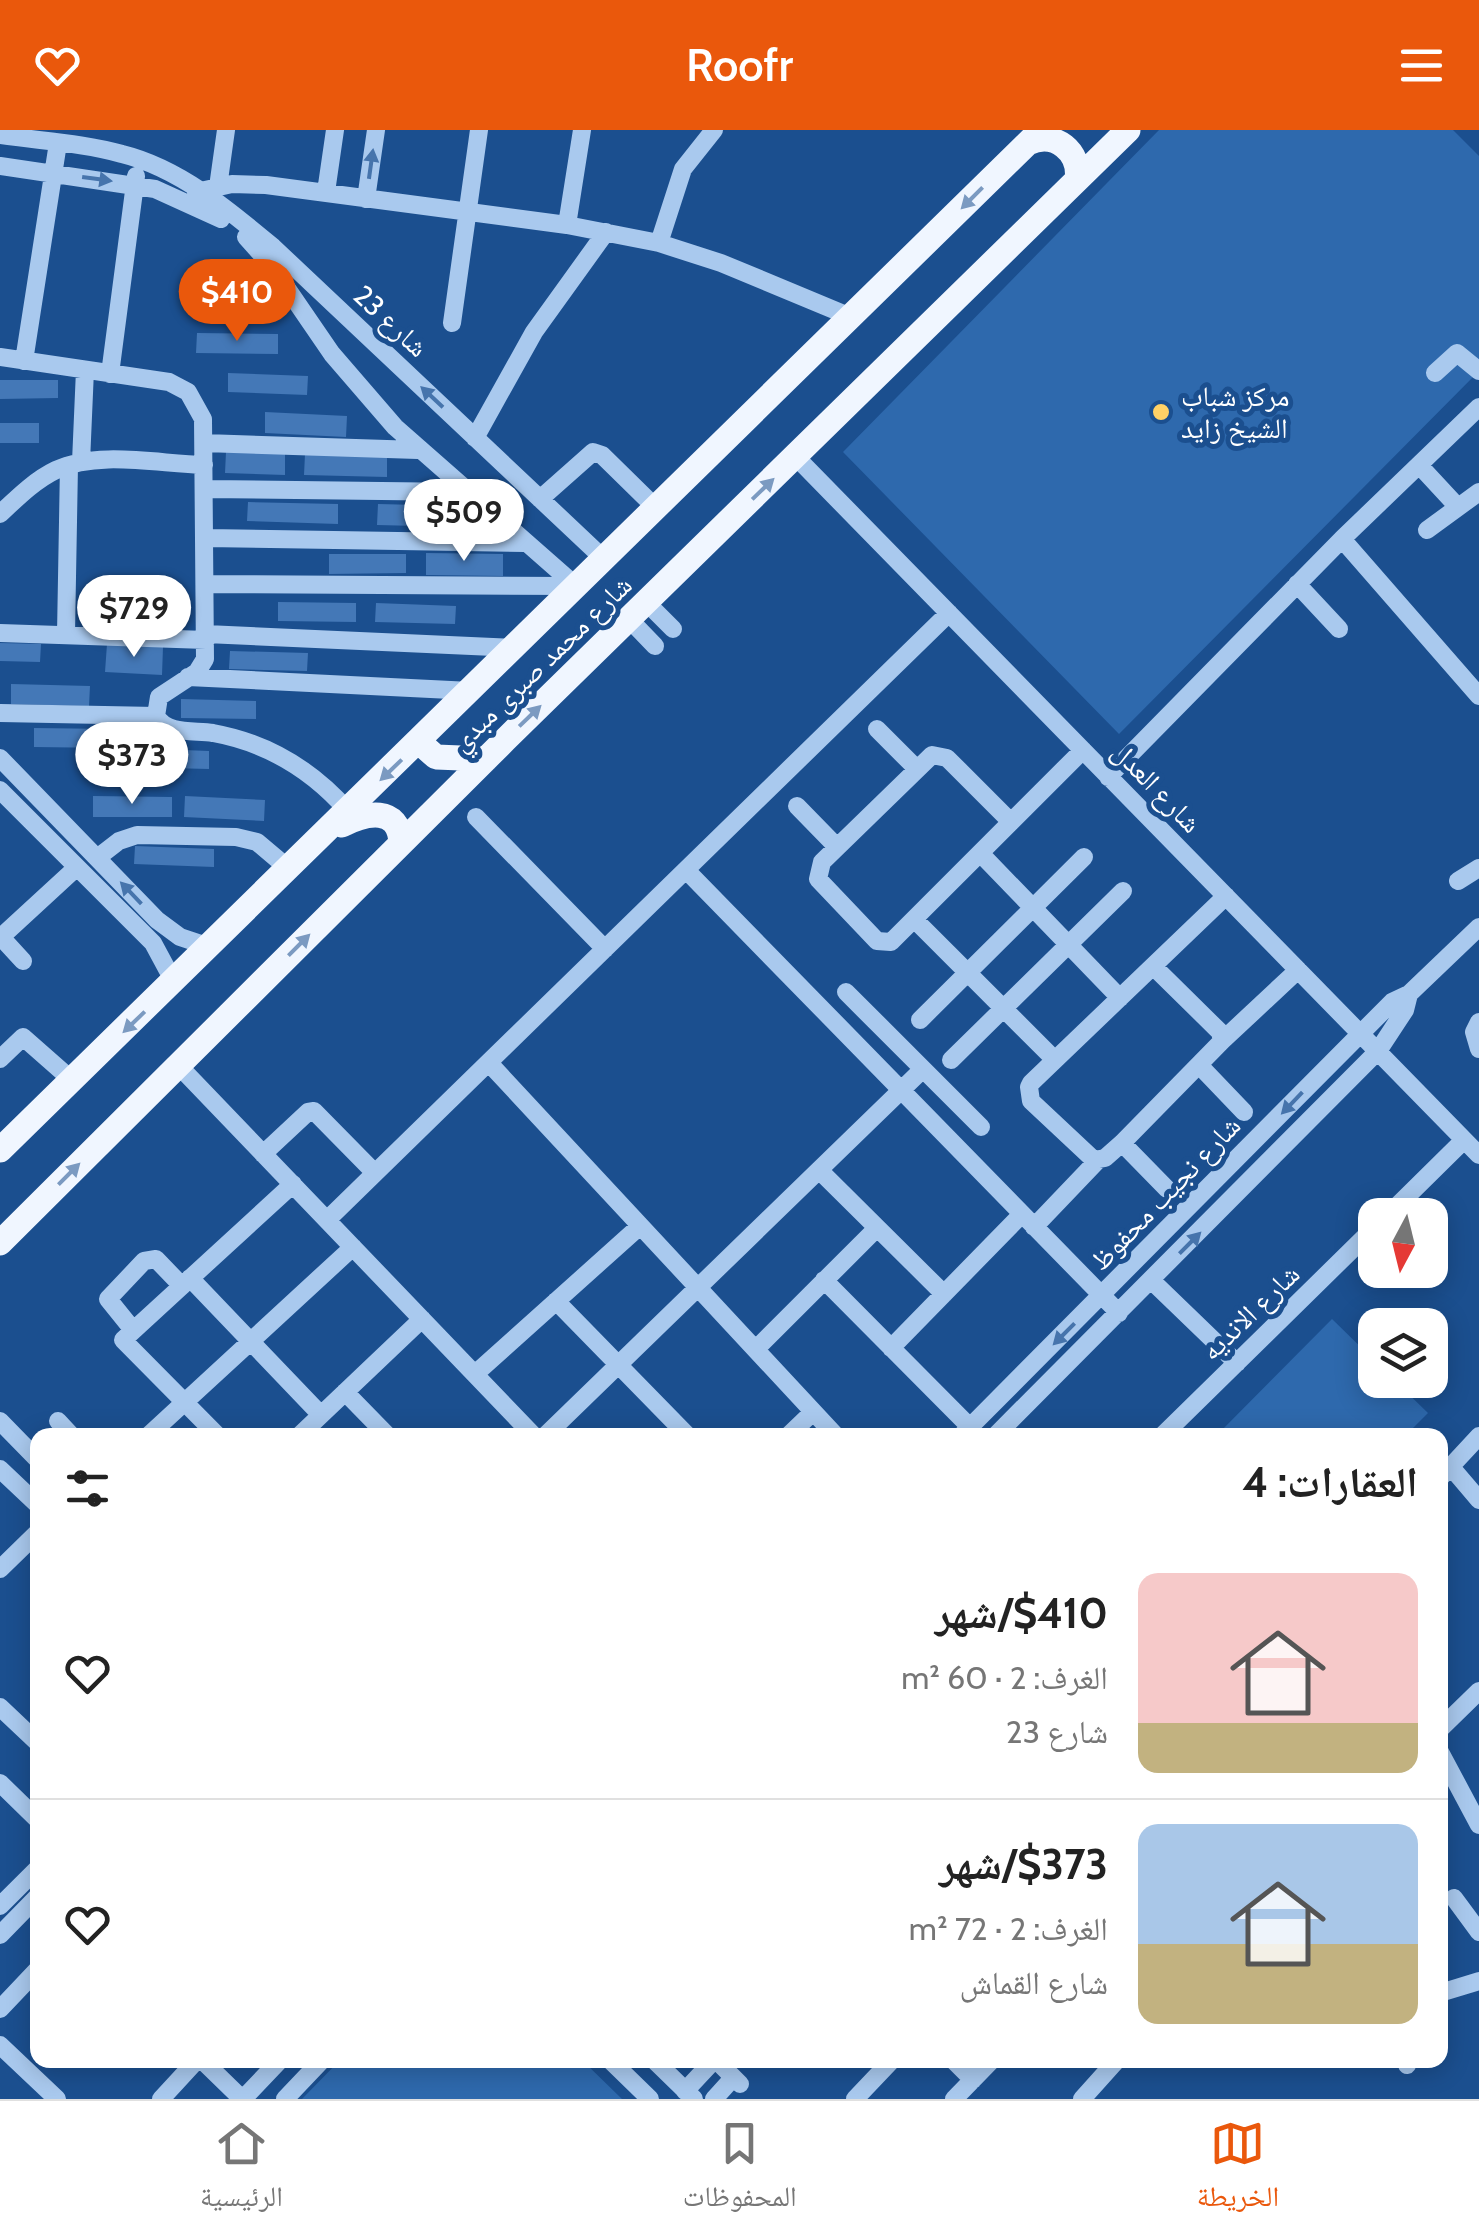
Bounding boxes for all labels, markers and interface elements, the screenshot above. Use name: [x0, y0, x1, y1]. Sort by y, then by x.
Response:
icon: heart: [30, 38, 85, 93]
text: Roofr: [686, 38, 793, 92]
icon: menu: [1394, 38, 1449, 93]
one-way arrow: [363, 148, 379, 180]
one-way arrow: [81, 172, 113, 188]
one-way arrow: [960, 186, 984, 210]
pin: $410: [178, 259, 296, 344]
text: $410: [201, 272, 273, 311]
street label: شارع 23: [346, 278, 435, 365]
place label: مركز شباب الشيخ زايد: [1181, 379, 1290, 446]
one-way arrow: [420, 386, 444, 409]
marker: مركز شباب الشيخ زايد: [1150, 401, 1172, 423]
one-way arrow: [750, 478, 774, 501]
pin: $509: [405, 479, 523, 564]
text: $509: [426, 492, 502, 531]
street label: شارع محمد صبرى مبدي: [443, 568, 643, 763]
pin: $729: [75, 575, 193, 660]
text: $729: [99, 588, 169, 627]
one-way arrow: [517, 705, 541, 728]
pin: $373: [73, 722, 191, 807]
street label: شارع العدل: [1105, 734, 1209, 840]
text: $373: [97, 735, 167, 774]
one-way arrow: [379, 758, 403, 781]
one-way arrow: [120, 881, 143, 905]
one-way arrow: [286, 933, 310, 957]
one-way arrow: [122, 1010, 146, 1033]
one-way arrow: [1281, 1090, 1305, 1114]
street label: شارع نجيب محفوظ: [1083, 1109, 1248, 1278]
one-way arrow: [57, 1163, 80, 1187]
north arrow: [1358, 1198, 1448, 1288]
map controls: [1358, 1198, 1448, 1398]
one-way arrow: [1177, 1231, 1201, 1255]
street label: شارع الانديه: [1194, 1257, 1307, 1368]
button: layers: [1358, 1308, 1448, 1398]
one-way arrow: [1053, 1322, 1076, 1346]
text: العقارات: 4: [1242, 1456, 1418, 1508]
icon: filters: [60, 1461, 115, 1516]
text: $410/شهر: [935, 1587, 1108, 1639]
icon: home: [1218, 1613, 1338, 1733]
icon: heart: [60, 1646, 115, 1701]
text: الغرف: 2 · 60 m²: [901, 1658, 1108, 1697]
text: شارع 23: [1006, 1712, 1108, 1751]
text: $373/شهر: [939, 1838, 1108, 1890]
icon: home: [1218, 1864, 1338, 1984]
icon: heart: [60, 1897, 115, 1952]
text: الغرف: 2 · 72 m²: [909, 1909, 1108, 1948]
text: شارع القماش: [959, 1963, 1108, 2002]
tab: الرئيسية: [200, 2116, 283, 2224]
tab: المحفوظات: [683, 2116, 797, 2224]
tab: الخريطة: [1197, 2116, 1279, 2224]

